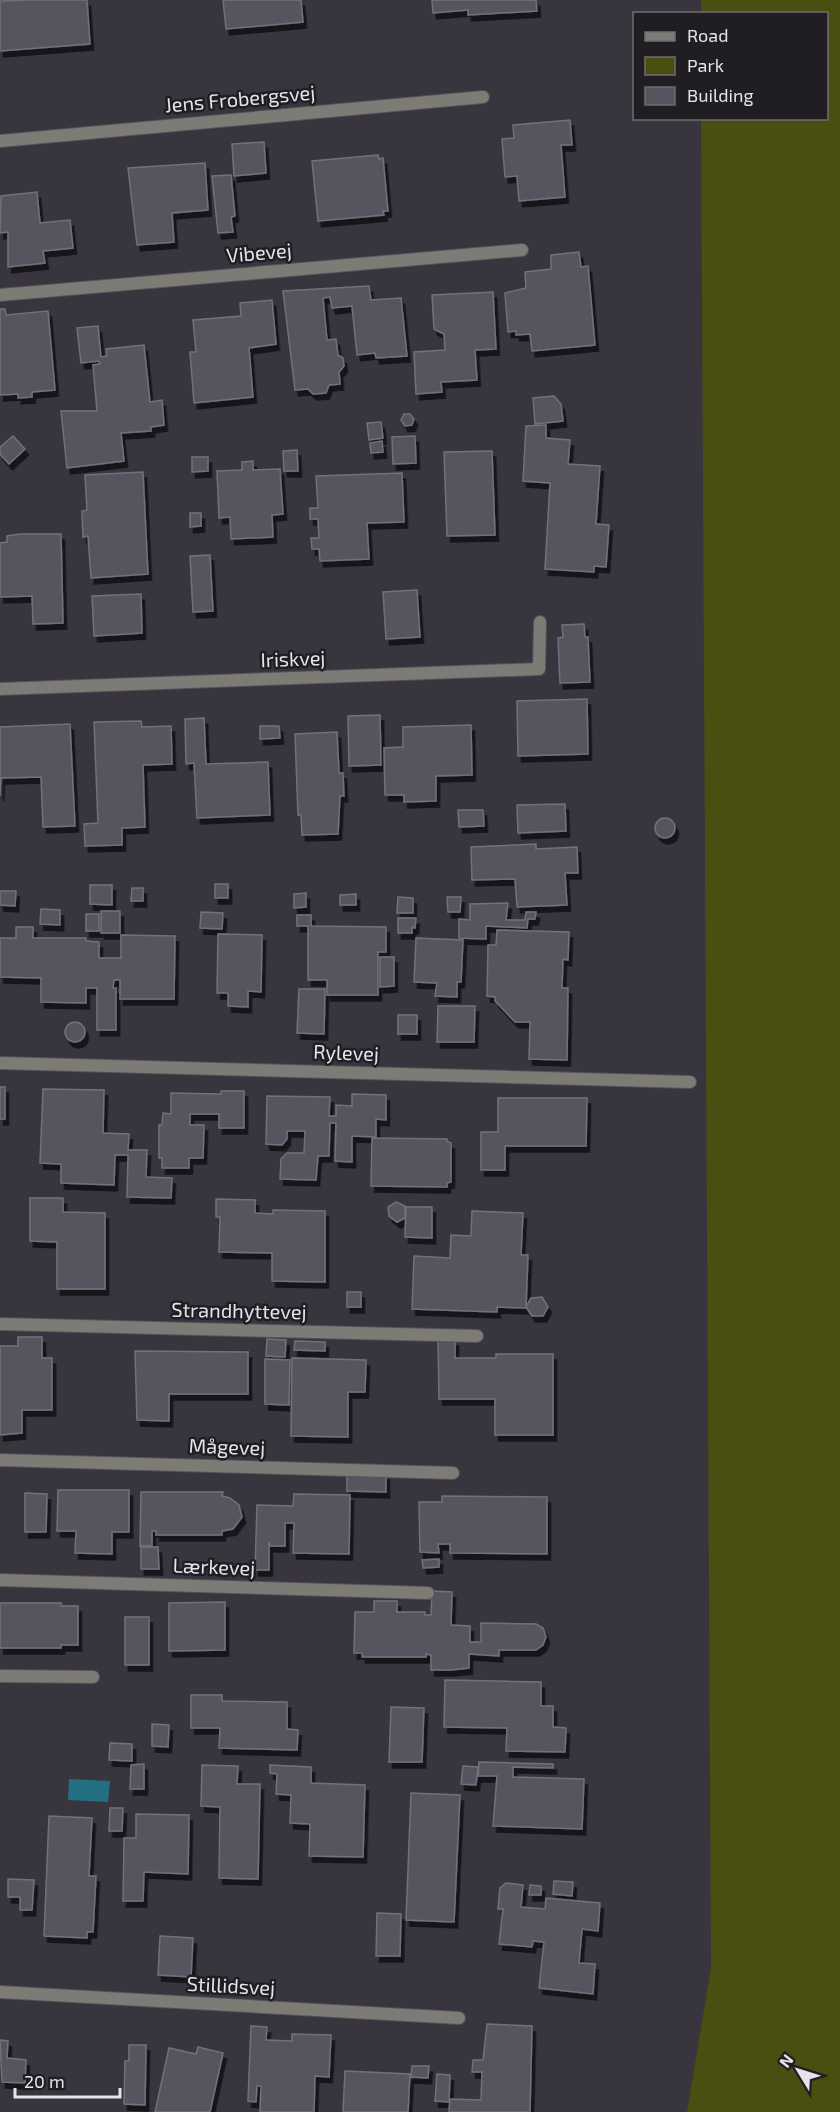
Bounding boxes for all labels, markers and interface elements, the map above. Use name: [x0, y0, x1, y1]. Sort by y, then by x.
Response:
legend: [633, 12, 828, 120]
text: Road: [687, 24, 728, 46]
text: Park: [687, 54, 724, 76]
street label: Jens Frobergsvej: [164, 79, 316, 117]
text: Building: [687, 84, 754, 106]
street label: Vibevej: [225, 237, 293, 267]
street label: Iriskvej: [260, 645, 326, 671]
street label: Rylevej: [313, 1039, 379, 1065]
street label: Strandhyttevej: [171, 1297, 307, 1323]
street label: Mågevej: [188, 1433, 266, 1459]
street label: Lærkevej: [172, 1553, 256, 1579]
street label: Stillidsvej: [186, 1971, 276, 1999]
north arrow: [768, 2040, 828, 2100]
text: N: [775, 2050, 797, 2071]
scale bar: [15, 2061, 120, 2099]
text: 20 m: [24, 2070, 65, 2092]

